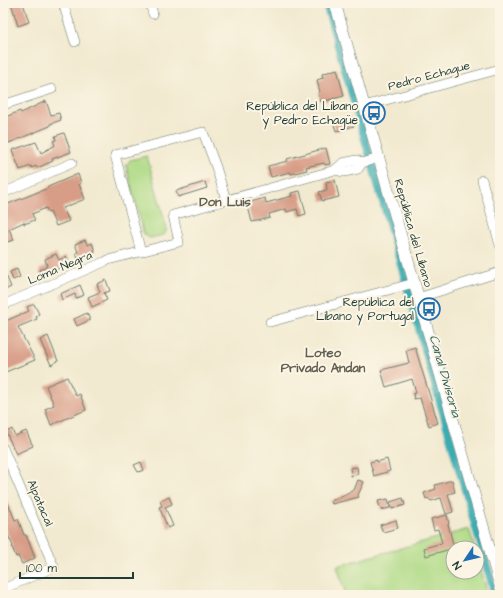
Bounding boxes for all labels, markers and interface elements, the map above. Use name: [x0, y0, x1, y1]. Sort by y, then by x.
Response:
street label: Pedro Echague: [386, 57, 473, 96]
place label: República del Líbano y Pedro Echagüe: [246, 98, 358, 130]
bus stop icon: República del Líbano y Pedro Echagüe: [361, 100, 387, 126]
street label: República del Líbano: [389, 177, 437, 289]
district label: Don Luis: [199, 193, 251, 211]
street label: Loma Negra: [25, 247, 95, 290]
place label: República del Líbano y Portugal: [316, 294, 414, 326]
bus stop icon: República del Líbano y Portugal: [416, 296, 442, 322]
water label: Canal Divisoria: [425, 333, 466, 421]
district label: Loteo Privado Andan: [281, 344, 366, 377]
street label: Alpatacal: [23, 477, 57, 529]
north arrow: [445, 540, 485, 580]
scale bar: [20, 554, 133, 580]
text: N: [449, 558, 465, 573]
text: 100 m: [26, 560, 57, 577]

